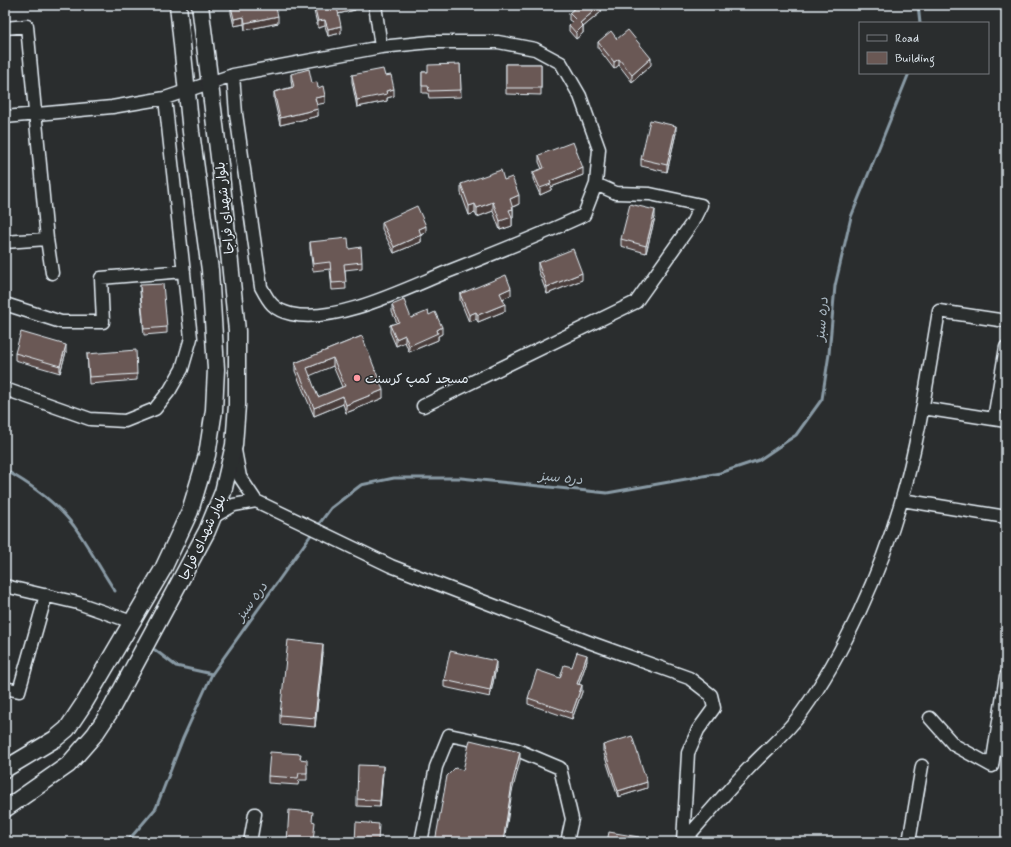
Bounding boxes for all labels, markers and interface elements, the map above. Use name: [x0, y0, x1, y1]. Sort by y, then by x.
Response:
legend: [859, 22, 989, 74]
text: Road: [895, 31, 919, 47]
text: Building: [895, 51, 935, 68]
street label: بلوار شهدای فراجا: [212, 161, 239, 255]
water label: دره سبز: [811, 296, 833, 344]
place label: مسجد کمپ کرسنت: [365, 371, 469, 388]
marker: مسجد کمپ کرسنت: [352, 373, 362, 383]
water label: دره سبز: [536, 467, 584, 489]
street label: بلوار شهدای فراجا: [176, 492, 231, 583]
water label: دره سبز: [230, 578, 272, 626]

